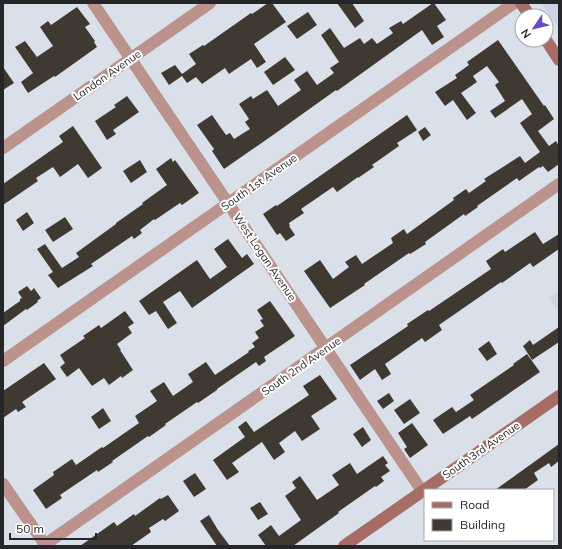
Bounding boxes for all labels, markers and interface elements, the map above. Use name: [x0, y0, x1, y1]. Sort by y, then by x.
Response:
north arrow: [514, 8, 554, 48]
text: N: [518, 26, 534, 41]
street label: Landon Avenue: [70, 46, 144, 104]
street label: South 1st Avenue: [218, 151, 300, 213]
street label: West Logan Avenue: [230, 210, 300, 304]
street label: South 2nd Avenue: [259, 333, 343, 399]
street label: South 3rd Avenue: [440, 418, 522, 482]
legend: [424, 489, 554, 541]
text: Road: [460, 497, 489, 512]
scale bar: [10, 515, 96, 541]
text: Building: [460, 517, 505, 532]
text: 50 m: [16, 521, 44, 536]

